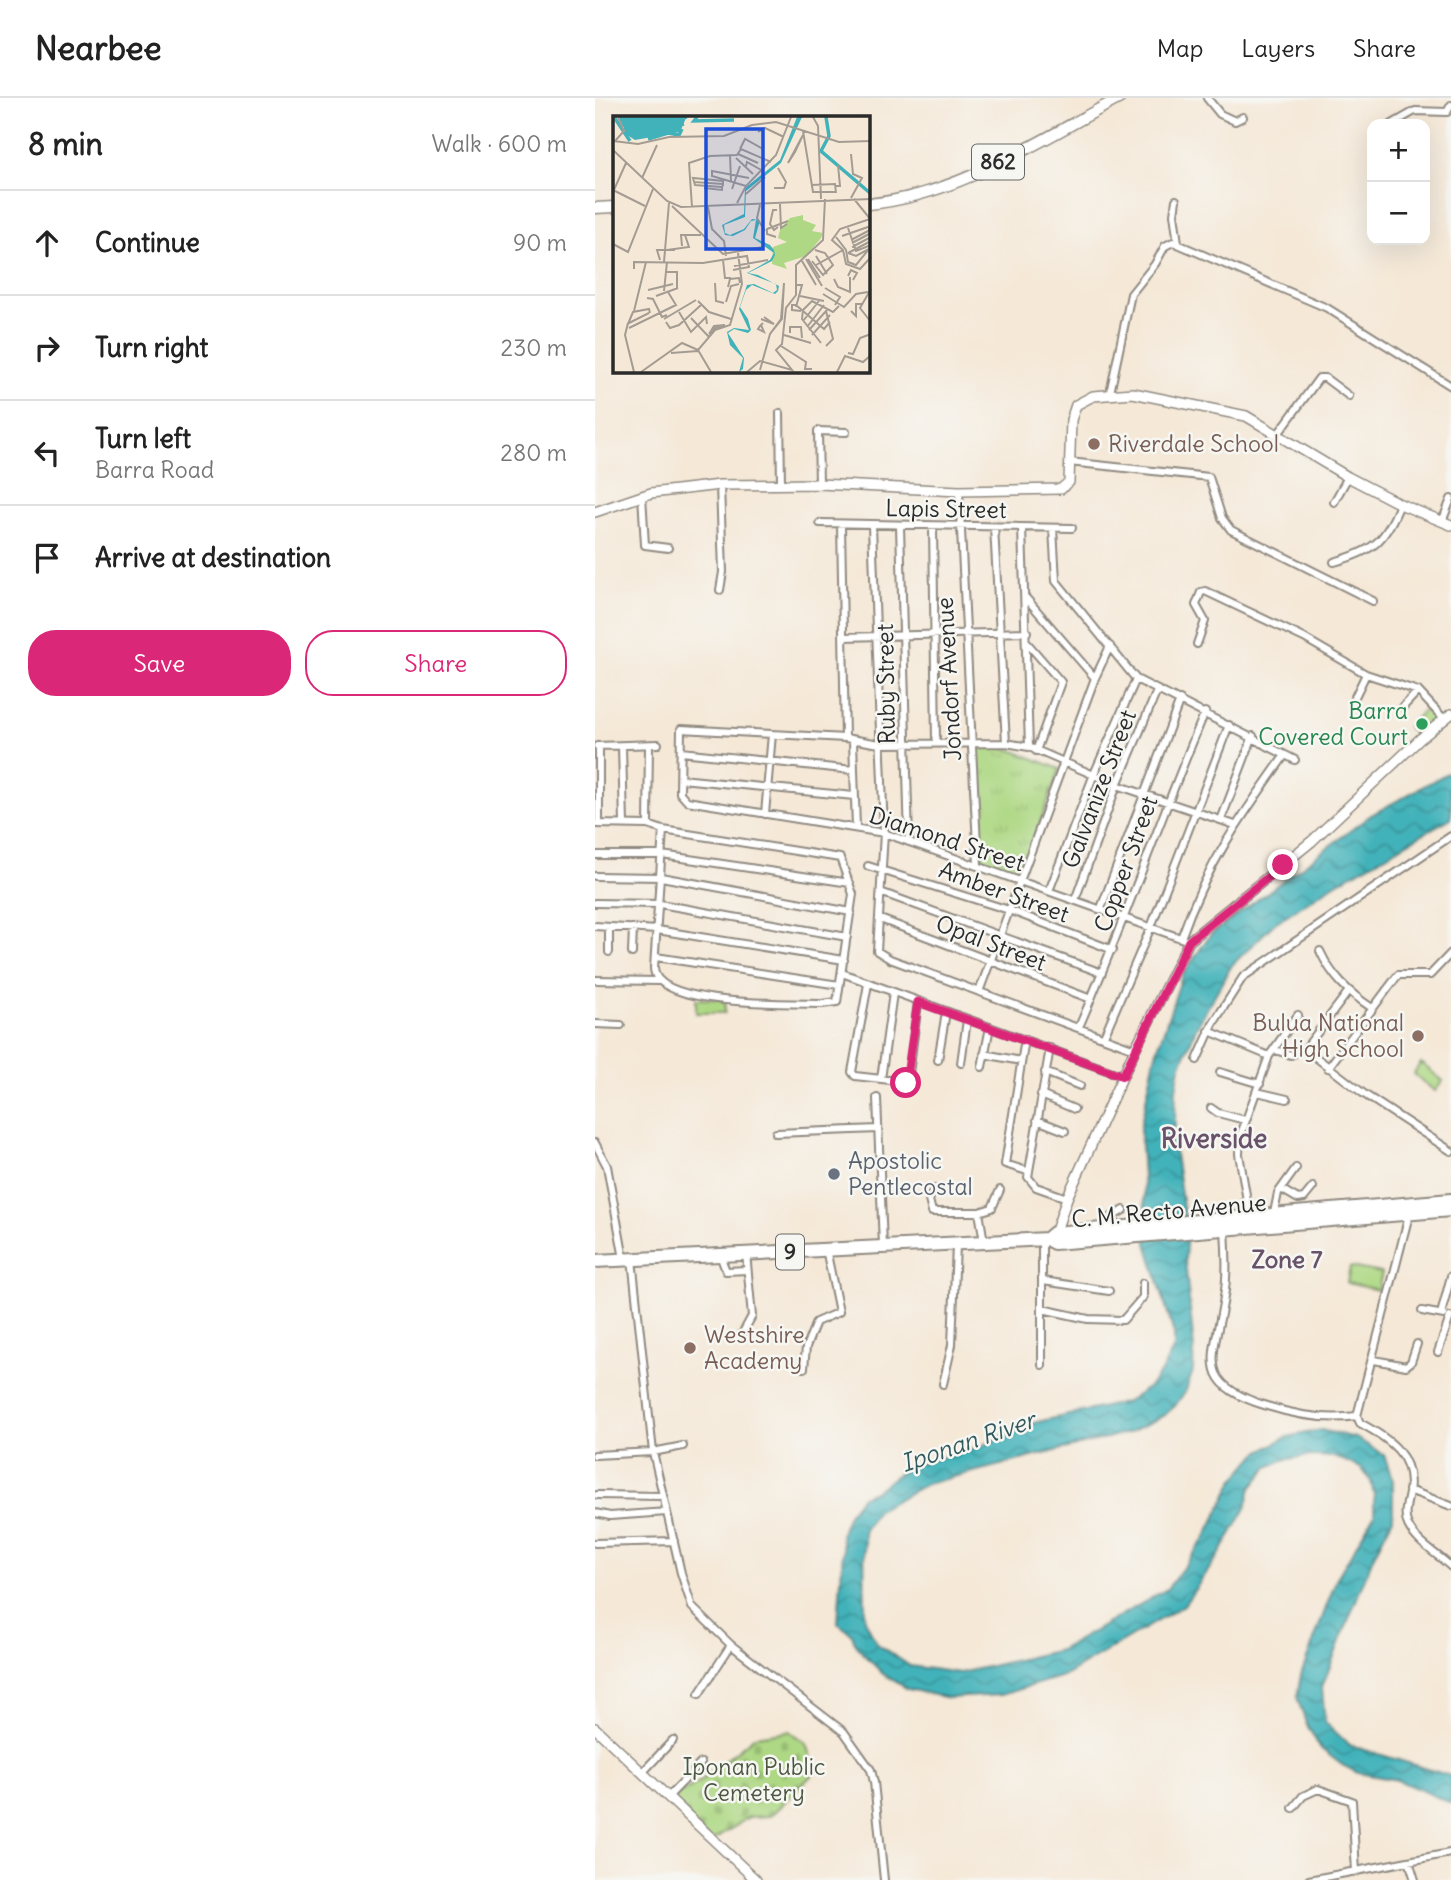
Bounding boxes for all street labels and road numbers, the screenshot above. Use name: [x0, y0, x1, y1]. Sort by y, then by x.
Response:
road number: 862: [972, 144, 1024, 180]
street label: Lapis Street: [885, 493, 1007, 524]
street label: Jondorf Avenue: [930, 596, 967, 762]
street label: Ruby Street: [870, 623, 901, 745]
street label: Galvanize Street: [1055, 705, 1142, 872]
street label: Copper Street: [1088, 792, 1164, 936]
street label: Diamond Street: [866, 800, 1029, 877]
street label: Amber Street: [935, 855, 1073, 929]
street label: Opal Street: [932, 908, 1051, 977]
street label: C. M. Recto Avenue: [1070, 1188, 1268, 1233]
road number: 9: [776, 1234, 804, 1270]

